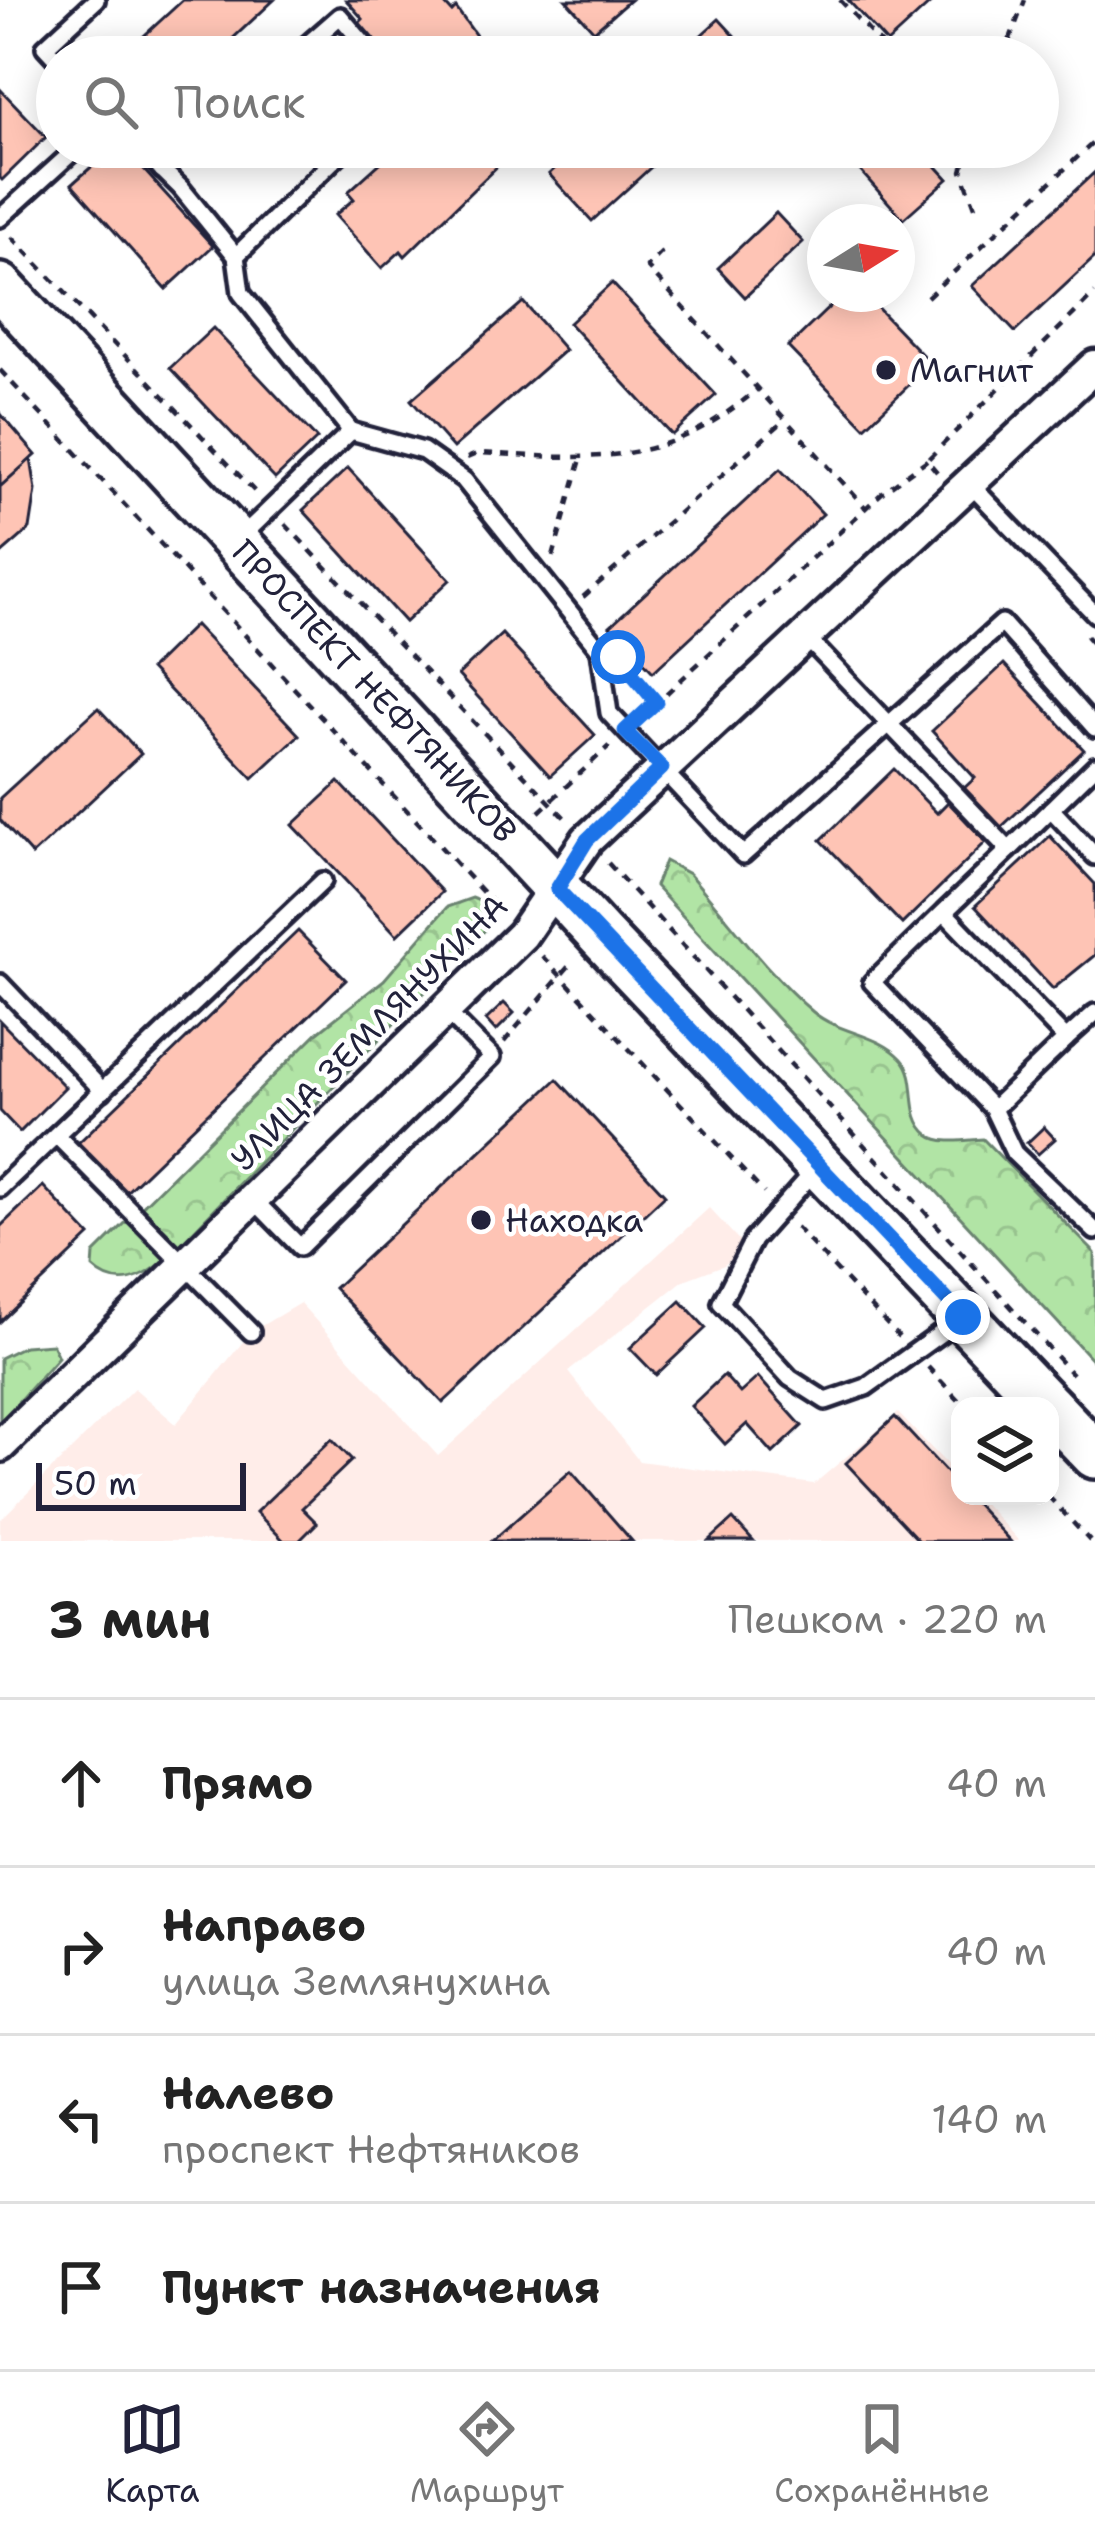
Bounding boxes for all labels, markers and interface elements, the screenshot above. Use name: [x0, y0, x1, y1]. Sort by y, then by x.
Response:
search box: [36, 36, 1059, 168]
icon: search: [78, 69, 144, 135]
text: Поиск: [174, 72, 305, 132]
north arrow: [807, 204, 915, 312]
place label: Магнит: [910, 348, 1033, 393]
marker: Магнит: [873, 357, 899, 383]
street label: ПРОСПЕКТ НЕФТЯНИКОВ: [222, 530, 527, 853]
route start: [591, 630, 645, 684]
street label: УЛИЦА ЗЕМЛЯНУХИНА: [221, 884, 518, 1181]
place label: Находка: [505, 1198, 643, 1243]
marker: Находка: [468, 1207, 494, 1233]
route end: [936, 1290, 990, 1344]
map controls: [951, 1397, 1059, 1505]
button: layers: [951, 1397, 1059, 1505]
scale bar: [36, 1457, 246, 1510]
text: 50 m: [54, 1461, 137, 1506]
text: 3 мин: [48, 1585, 212, 1653]
text: Пешком · 220 m: [728, 1593, 1047, 1645]
icon: ahead: [48, 1750, 114, 1816]
text: Прямо: [162, 1753, 313, 1813]
text: 40 m: [946, 1757, 1047, 1809]
text: Направо: [162, 1895, 366, 1955]
icon: right: [48, 1918, 114, 1984]
text: 40 m: [946, 1925, 1047, 1977]
text: улица Землянухина: [162, 1955, 550, 2007]
text: Налево: [162, 2063, 335, 2123]
icon: left: [48, 2086, 114, 2152]
text: 140 m: [931, 2093, 1047, 2145]
text: проспект Нефтяников: [162, 2123, 580, 2175]
icon: arrive: [48, 2254, 114, 2320]
text: Пункт назначения: [162, 2257, 601, 2317]
tab: Карта: [105, 2396, 200, 2513]
tab: Маршрут: [410, 2396, 564, 2513]
tab: Сохранённые: [774, 2396, 990, 2513]

